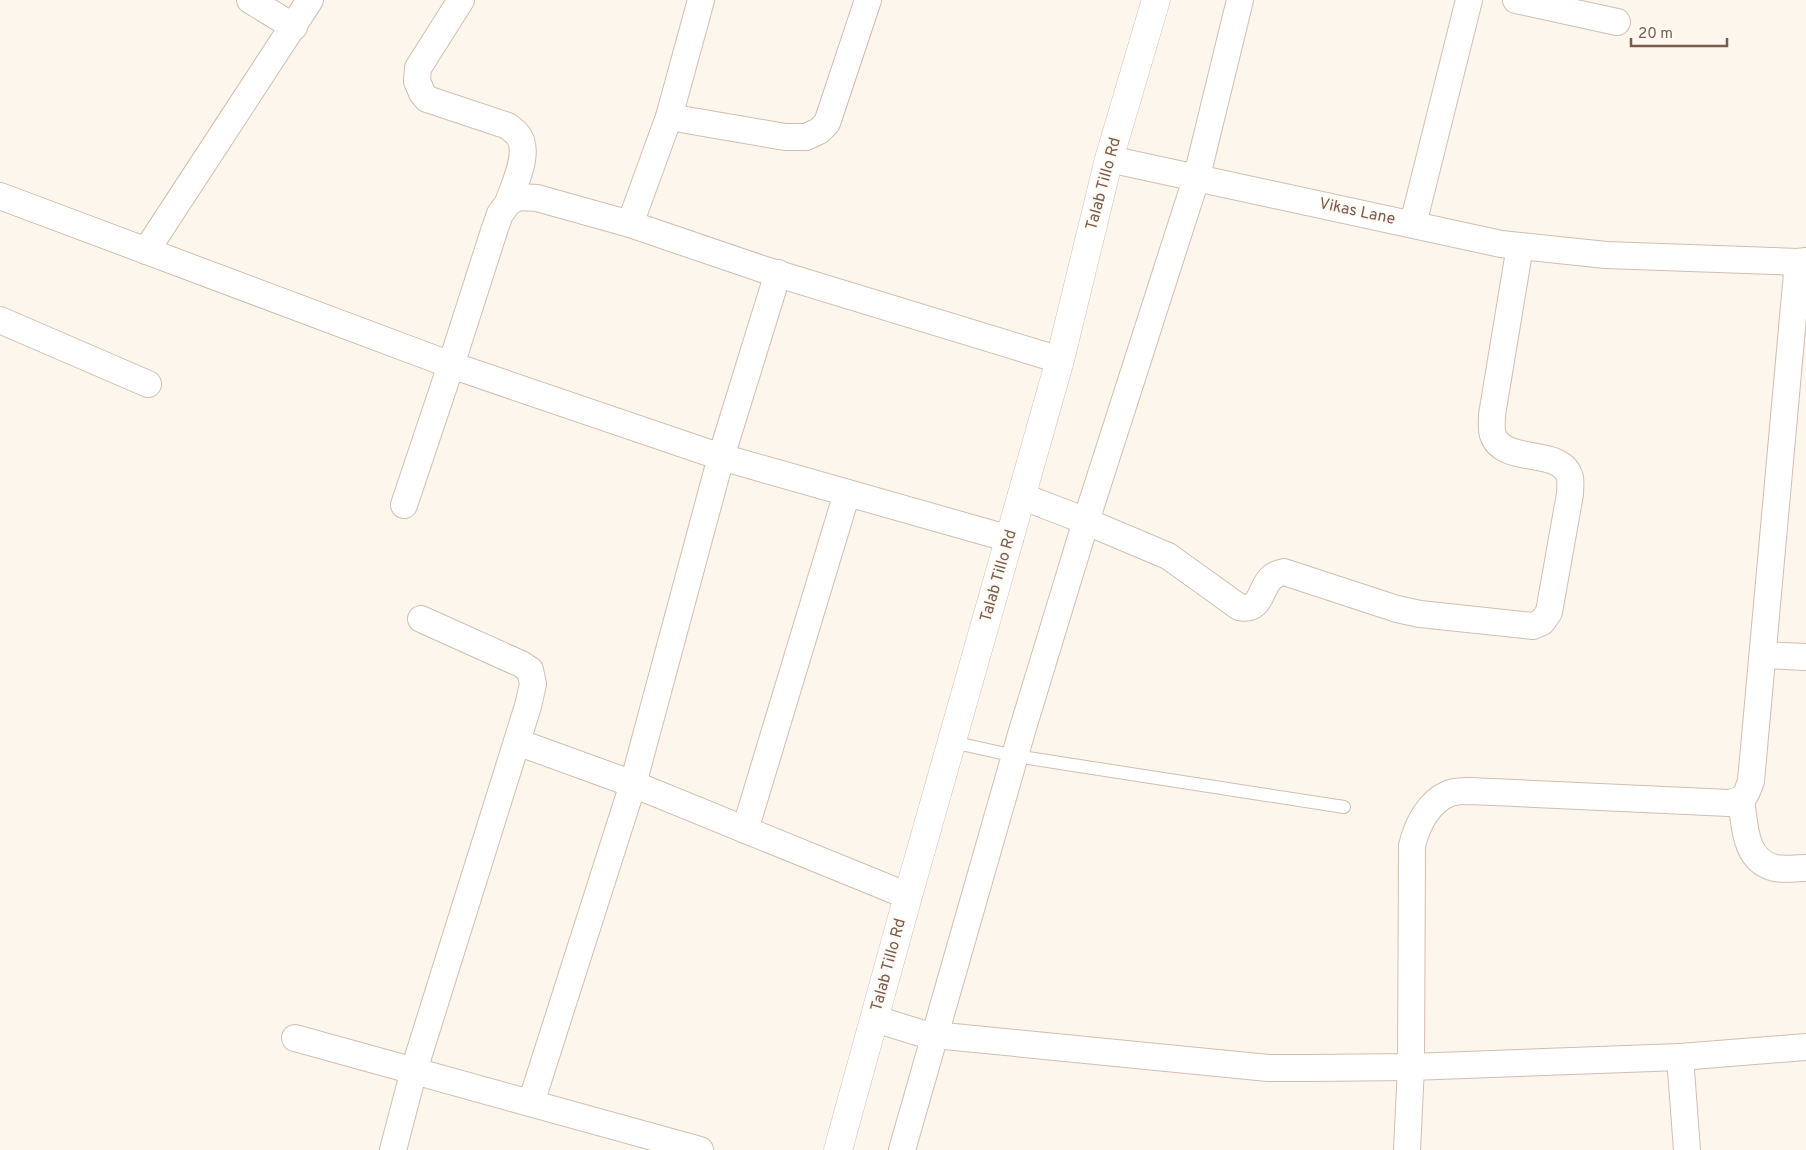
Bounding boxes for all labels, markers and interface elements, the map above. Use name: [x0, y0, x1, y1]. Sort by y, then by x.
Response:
scale bar: [1631, 15, 1727, 47]
text: 20 m: [1638, 25, 1673, 44]
street label: Talab Tillo Rd: [1082, 135, 1126, 233]
street label: Vikas Lane: [1317, 194, 1397, 230]
street label: Talab Tillo Rd: [976, 528, 1022, 624]
street label: Talab Tillo Rd: [867, 916, 911, 1014]

